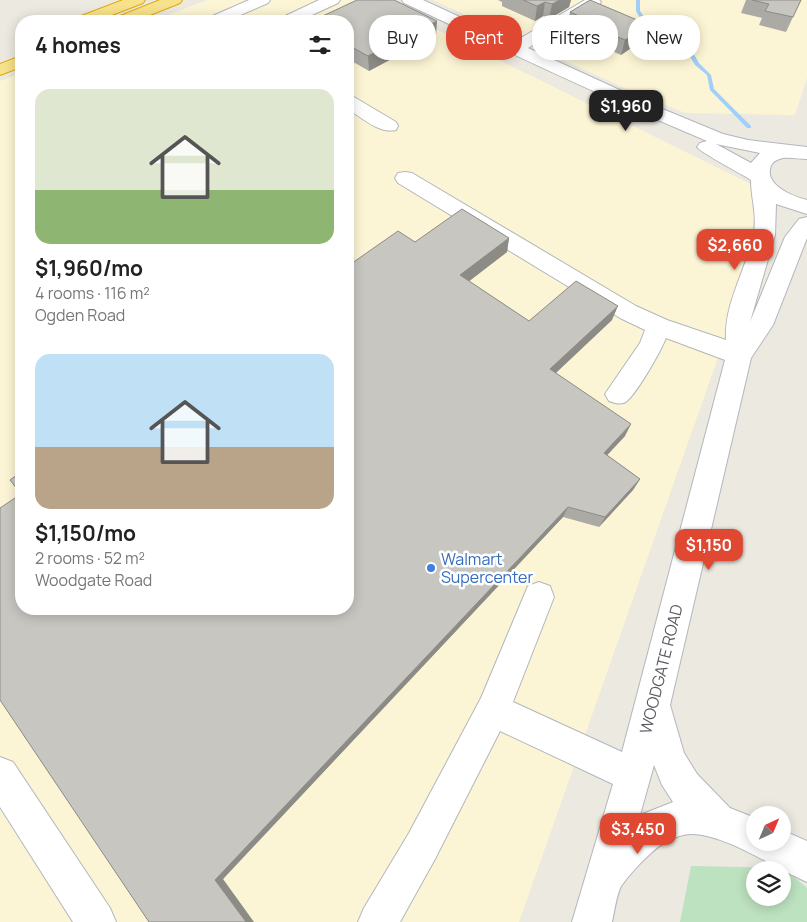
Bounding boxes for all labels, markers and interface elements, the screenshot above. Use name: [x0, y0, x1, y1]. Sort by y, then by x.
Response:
chip: Buy: [369, 15, 436, 60]
chip: Rent: [446, 15, 522, 60]
chip: Filters: [532, 15, 618, 60]
chip: New: [628, 15, 700, 60]
text: 4 homes: [35, 31, 121, 59]
icon: filters: [306, 31, 334, 59]
pin: $1,960: [585, 90, 667, 132]
text: $1,960: [600, 95, 652, 117]
icon: home: [140, 122, 230, 212]
pin: $2,660: [694, 228, 776, 271]
text: $2,660: [708, 234, 762, 256]
text: $1,960/mo: [35, 254, 143, 282]
text: 4 rooms · 116 m²: [35, 282, 150, 304]
text: Ogden Road: [35, 304, 125, 326]
icon: home: [140, 387, 230, 477]
text: $1,150/mo: [35, 519, 136, 547]
pin: $1,150: [668, 528, 750, 571]
text: $1,150: [686, 534, 732, 556]
text: 2 rooms · 52 m²: [35, 547, 145, 569]
place label: Walmart Supercenter: [441, 548, 533, 588]
marker: Walmart Supercenter: [425, 562, 437, 574]
text: Woodgate Road: [35, 569, 152, 591]
street label: WOODGATE ROAD: [634, 602, 688, 736]
north arrow: [746, 806, 791, 851]
map controls: [746, 806, 791, 906]
pin: $3,450: [597, 812, 679, 855]
text: $3,450: [611, 818, 665, 840]
button: layers: [746, 861, 791, 906]

